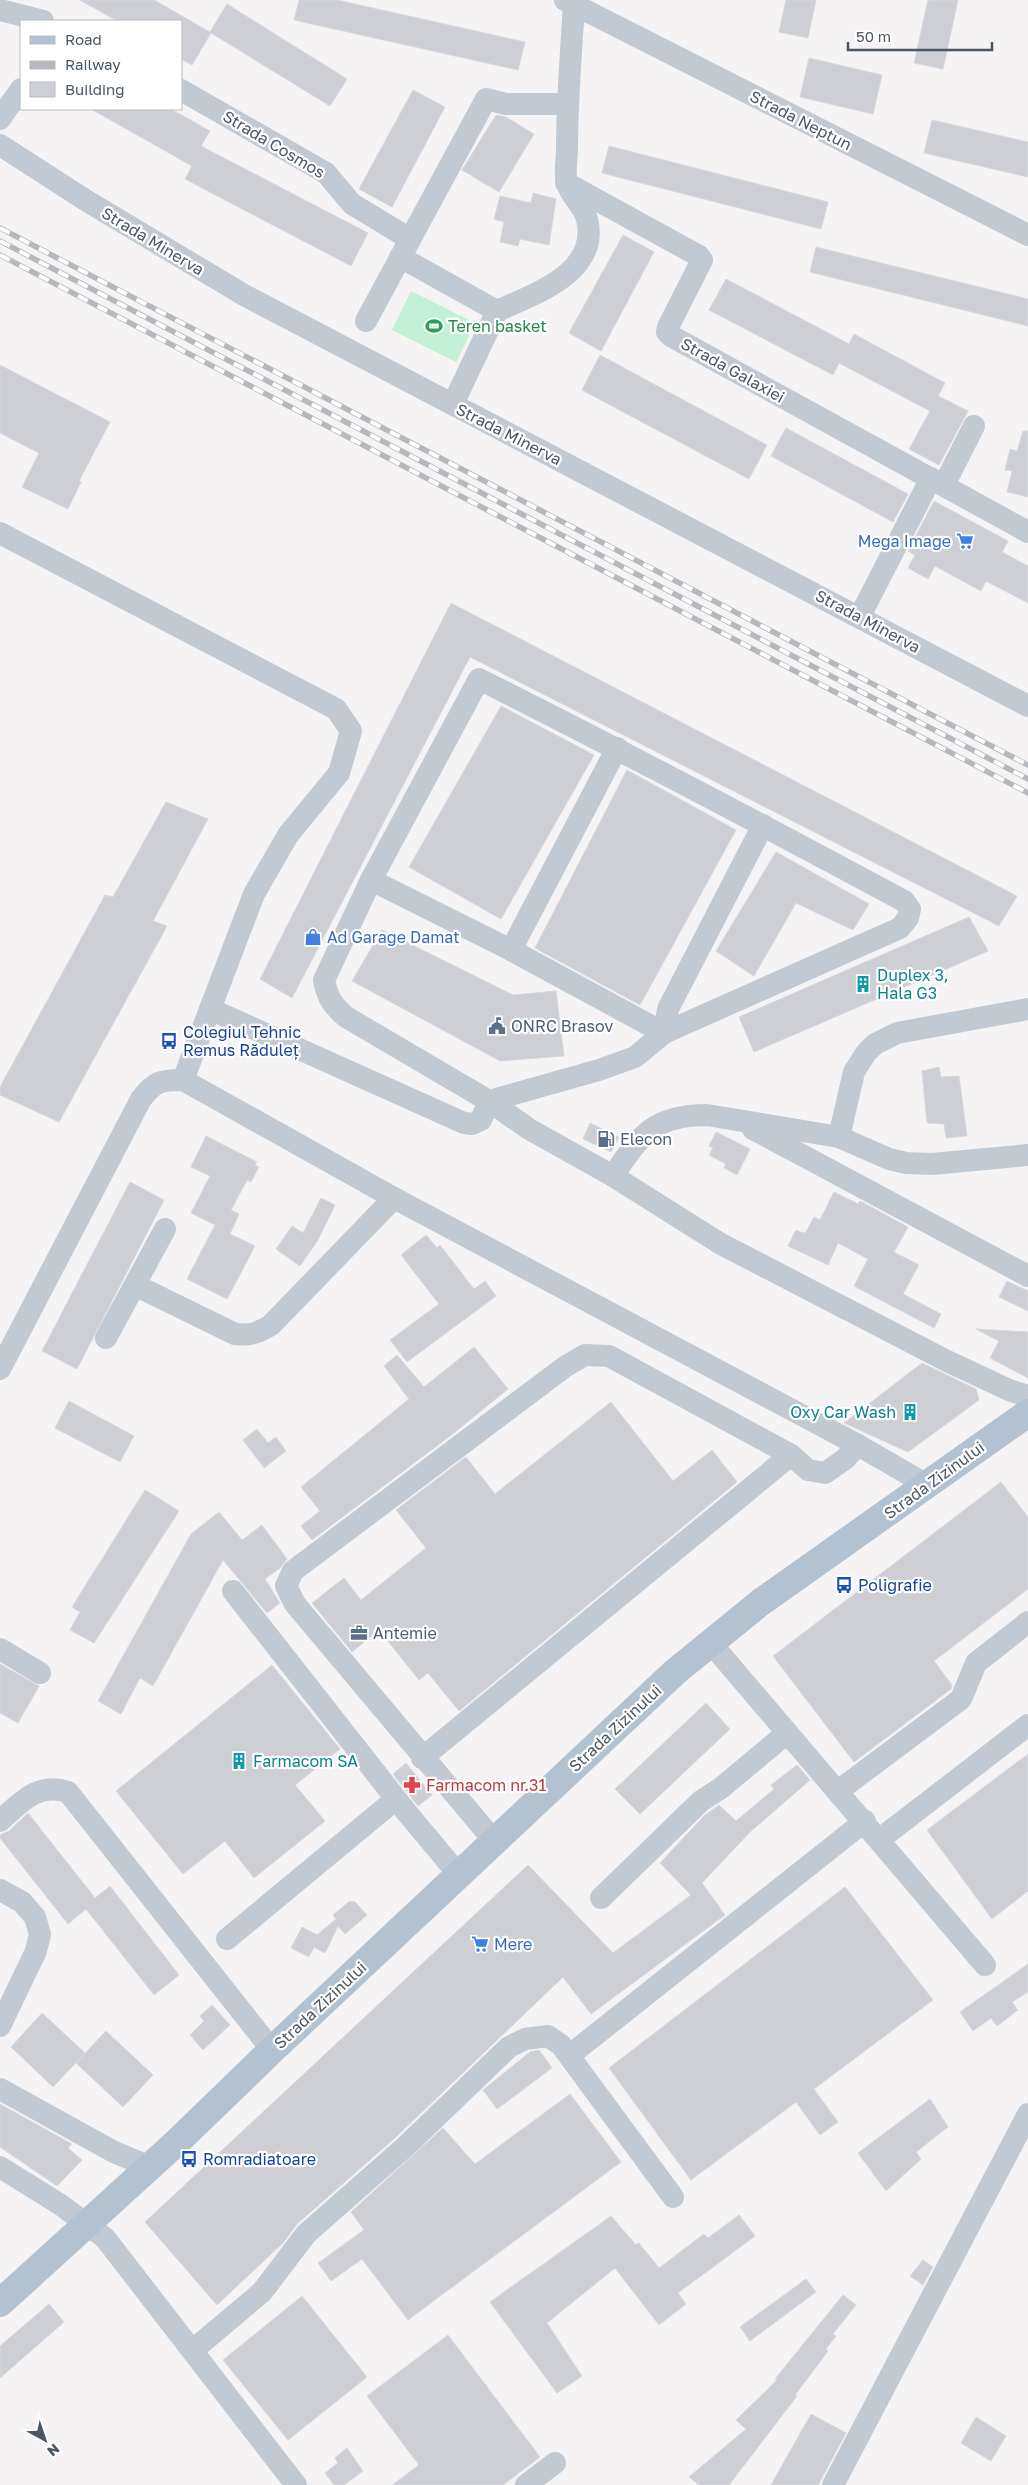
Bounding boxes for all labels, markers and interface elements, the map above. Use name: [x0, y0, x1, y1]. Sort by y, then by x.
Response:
legend: [20, 20, 182, 110]
scale bar: [848, 20, 992, 52]
text: 50 m: [856, 27, 891, 45]
text: Road: [65, 30, 102, 48]
text: Railway: [65, 55, 121, 73]
text: Building: [65, 80, 125, 98]
street label: Strada Neptun: [747, 86, 855, 154]
street label: Strada Cosmos: [219, 106, 329, 182]
street label: Strada Minerva: [98, 203, 208, 279]
sports icon: Teren basket: [424, 316, 444, 336]
place label: Teren basket: [448, 316, 547, 336]
street label: Strada Galaxiei: [678, 333, 788, 407]
street label: Strada Minerva: [453, 399, 565, 469]
place label: Mega Image: [858, 531, 951, 551]
supermarket icon: Mega Image: [955, 531, 975, 551]
street label: Strada Minerva: [812, 585, 924, 657]
shop icon: Ad Garage Damat: [303, 927, 323, 947]
place label: Ad Garage Damat: [327, 927, 460, 947]
place label: Duplex 3, Hala G3: [877, 965, 949, 1003]
building icon: Duplex 3, Hala G3: [853, 974, 873, 994]
public building icon: ONRC Brasov: [487, 1016, 507, 1036]
place label: ONRC Brasov: [511, 1016, 613, 1036]
place label: Colegiul Tehnic Remus Răduleț: [183, 1022, 301, 1060]
bus stop icon: Colegiul Tehnic Remus Răduleț: [159, 1031, 179, 1051]
fuel station icon: Elecon: [596, 1129, 616, 1149]
place label: Elecon: [620, 1129, 672, 1149]
place label: Oxy Car Wash: [790, 1402, 896, 1422]
building icon: Oxy Car Wash: [900, 1402, 920, 1422]
street label: Strada Zizinului: [880, 1437, 988, 1523]
bus stop icon: Poligrafie: [834, 1575, 854, 1595]
place label: Poligrafie: [858, 1575, 932, 1595]
office icon: Antemie: [349, 1623, 369, 1643]
place label: Antemie: [373, 1623, 437, 1643]
street label: Strada Zizinului: [565, 1680, 665, 1776]
building icon: Farmacom SA: [229, 1751, 249, 1771]
place label: Farmacom SA: [253, 1751, 358, 1771]
pharmacy icon: Farmacom nr.31: [402, 1775, 422, 1795]
place label: Farmacom nr.31: [426, 1775, 546, 1795]
supermarket icon: Mere: [470, 1934, 490, 1954]
place label: Mere: [494, 1934, 532, 1954]
street label: Strada Zizinului: [270, 1957, 370, 2053]
bus stop icon: Romradiatoare: [179, 2149, 199, 2169]
place label: Romradiatoare: [203, 2149, 316, 2169]
north arrow: [20, 2415, 70, 2465]
text: N: [44, 2440, 63, 2460]

